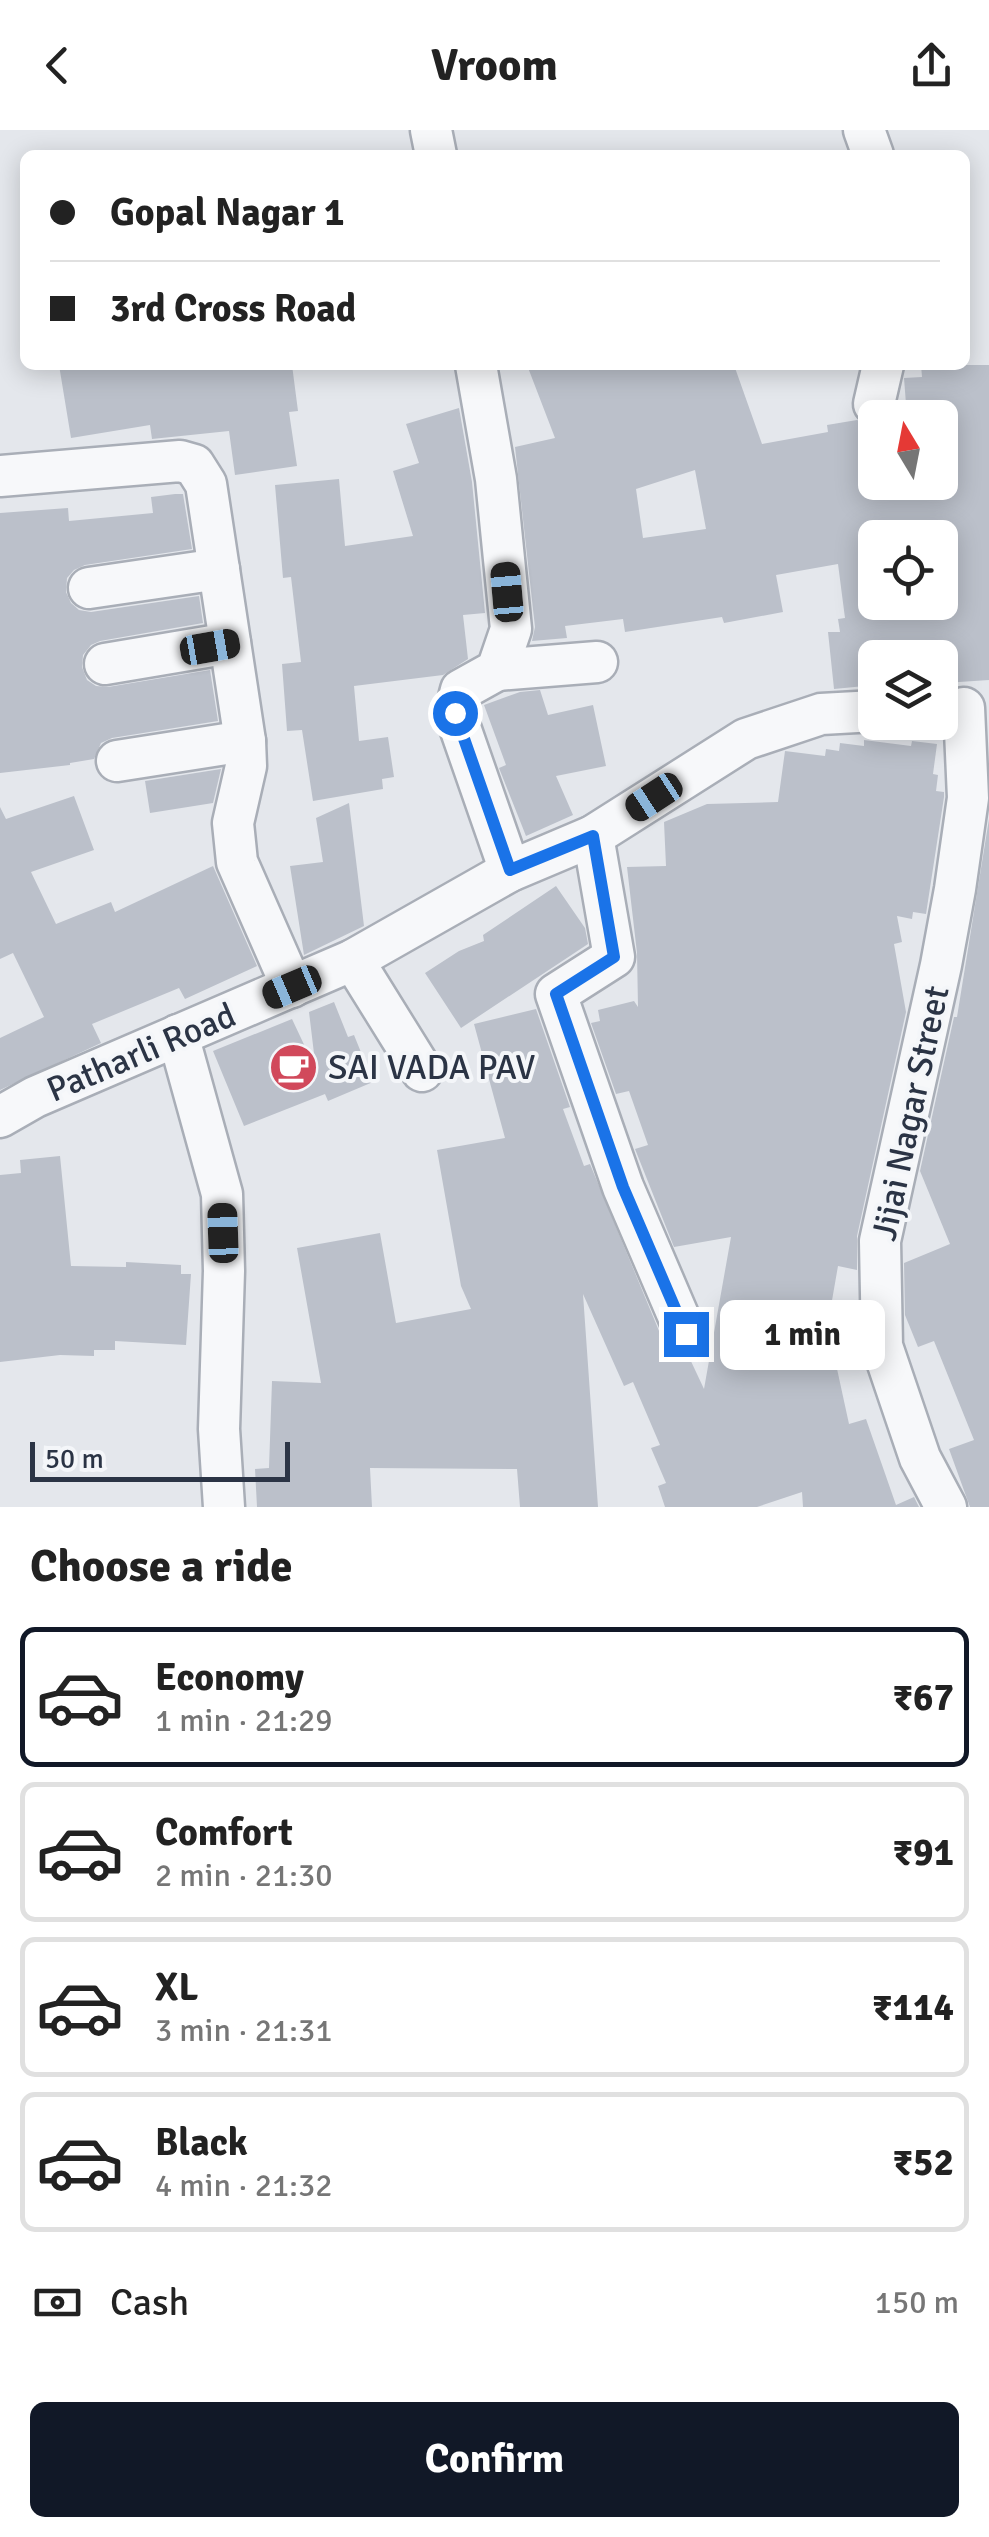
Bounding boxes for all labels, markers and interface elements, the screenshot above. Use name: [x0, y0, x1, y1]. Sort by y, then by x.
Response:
icon: back: [30, 38, 85, 93]
text: Vroom: [431, 38, 558, 93]
icon: share: [904, 38, 959, 93]
text: Gopal Nagar 1: [110, 189, 345, 236]
text: 3rd Cross Road: [110, 285, 356, 332]
north arrow: [858, 400, 958, 500]
map controls: [858, 400, 958, 740]
button: locate: [858, 520, 958, 620]
car: [489, 561, 525, 623]
car: [178, 627, 242, 667]
button: layers: [858, 640, 958, 740]
route start: [433, 691, 478, 736]
car: [621, 768, 687, 826]
car: [259, 961, 325, 1013]
street label: Jijai Nagar Street: [863, 982, 958, 1244]
street label: Patharli Road: [40, 993, 242, 1111]
cafe icon: SAI VADA PAV: [267, 1041, 319, 1093]
place label: SAI VADA PAV: [328, 1046, 535, 1089]
car: [207, 1202, 239, 1264]
callout: 1 min: [721, 1299, 886, 1369]
route end: [664, 1312, 709, 1357]
text: 1 min: [764, 1315, 841, 1354]
scale bar: [30, 1437, 290, 1482]
text: 50 m: [45, 1442, 104, 1476]
text: Choose a ride: [30, 1539, 293, 1594]
icon: car: [35, 1652, 125, 1742]
text: Economy: [155, 1654, 304, 1701]
text: ₹67: [892, 1674, 954, 1721]
text: 1 min · 21:29: [155, 1701, 333, 1740]
icon: car: [35, 1807, 125, 1897]
text: Comfort: [155, 1809, 293, 1856]
text: ₹91: [892, 1829, 954, 1876]
text: 2 min · 21:30: [155, 1856, 333, 1895]
icon: car: [35, 1962, 125, 2052]
text: XL: [155, 1964, 198, 2011]
text: ₹114: [872, 1984, 954, 2031]
text: 3 min · 21:31: [155, 2011, 333, 2050]
icon: car: [35, 2117, 125, 2207]
text: Black: [155, 2119, 248, 2166]
text: ₹52: [892, 2139, 954, 2186]
text: 4 min · 21:32: [155, 2166, 333, 2205]
icon: cash: [30, 2275, 85, 2330]
text: Cash: [110, 2279, 189, 2326]
text: 150 m: [875, 2283, 959, 2322]
button: Confirm: [30, 2402, 959, 2517]

